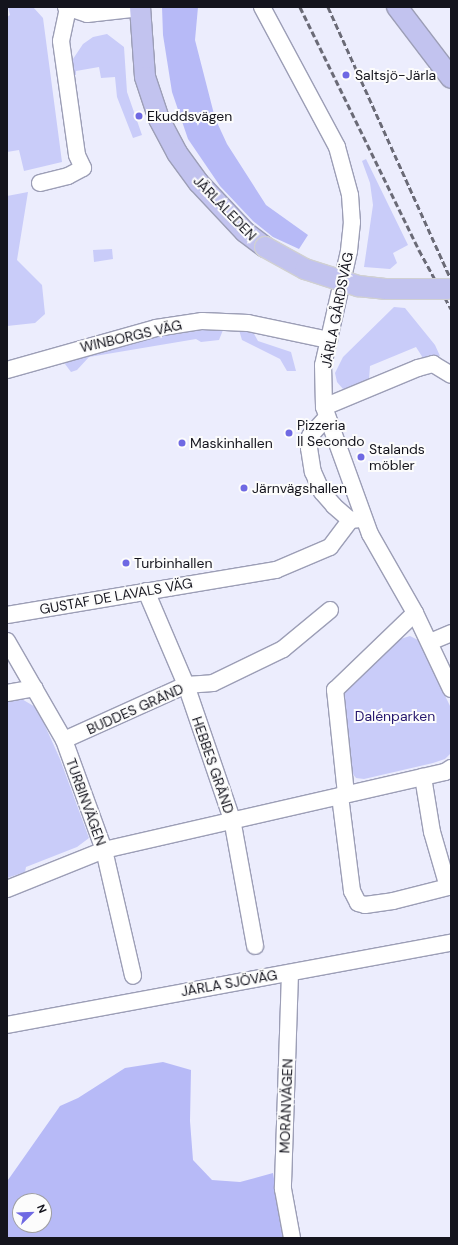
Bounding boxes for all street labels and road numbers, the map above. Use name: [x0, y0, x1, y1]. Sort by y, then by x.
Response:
street label: JÄRLALEDEN: [190, 172, 260, 244]
street label: JÄRLA GÅRDSVÄG: [318, 251, 356, 369]
street label: WINBORGS VÄG: [78, 316, 184, 356]
street label: GUSTAF DE LAVALS VÄG: [38, 574, 194, 618]
street label: BUDDES GRÄND: [84, 680, 186, 738]
street label: HEBBES GRÄND: [189, 714, 237, 816]
street label: TURBINVÄGEN: [62, 756, 110, 848]
street label: JÄRLA SJÖVÄG: [180, 966, 278, 1000]
street label: MORÄNVÄGEN: [276, 1058, 296, 1154]

